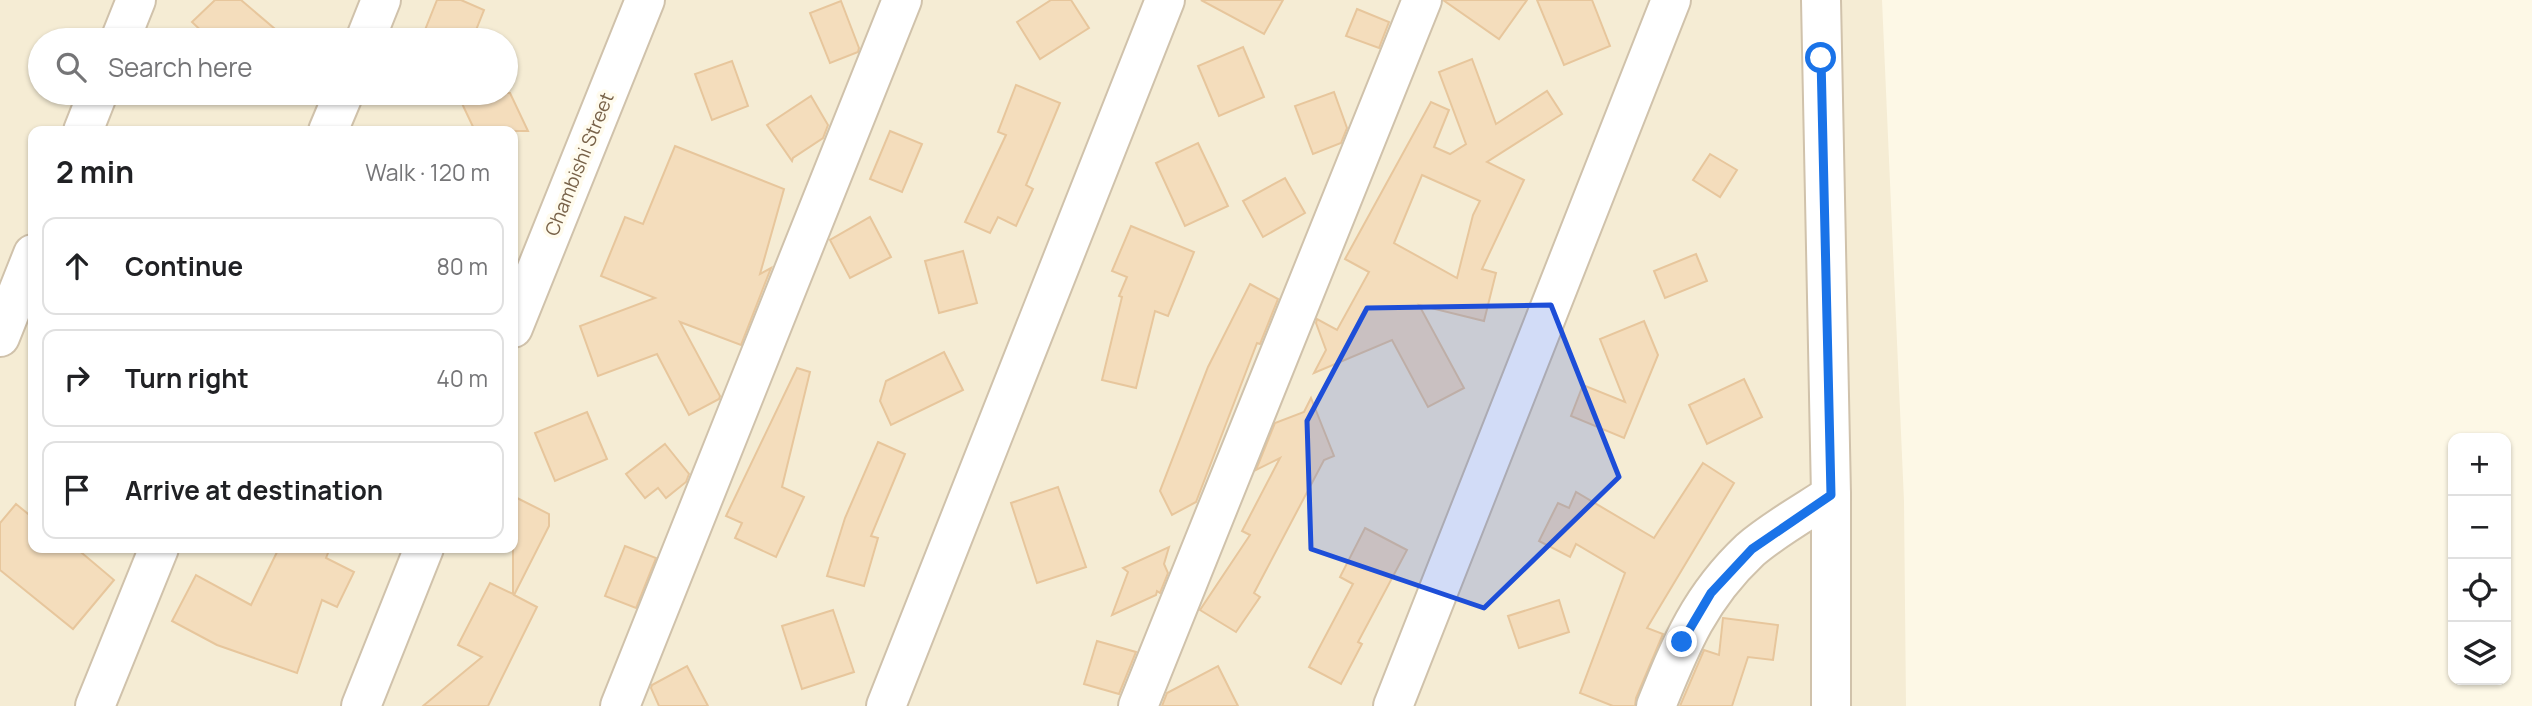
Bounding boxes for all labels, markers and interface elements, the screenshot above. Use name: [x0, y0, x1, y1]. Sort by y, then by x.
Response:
search box: [28, 28, 518, 105]
route start: [1805, 42, 1836, 73]
icon: search: [52, 48, 90, 86]
text: Search here: [108, 49, 253, 85]
street label: Chambishi Street: [538, 88, 620, 240]
text: 2 min: [56, 151, 134, 192]
text: Walk · 120 m: [365, 156, 490, 188]
icon: ahead: [58, 247, 96, 285]
text: Continue: [125, 248, 243, 284]
text: 80 m: [437, 250, 488, 282]
icon: right: [58, 359, 96, 397]
text: Turn right: [125, 360, 249, 396]
text: 40 m: [436, 362, 488, 394]
map controls: [2448, 433, 2511, 685]
button: +: [2448, 433, 2511, 496]
icon: arrive: [58, 471, 96, 509]
text: Arrive at destination: [125, 472, 383, 508]
button: −: [2448, 496, 2511, 559]
button: locate: [2448, 559, 2511, 622]
button: layers: [2448, 622, 2511, 685]
route end: [1666, 626, 1697, 657]

